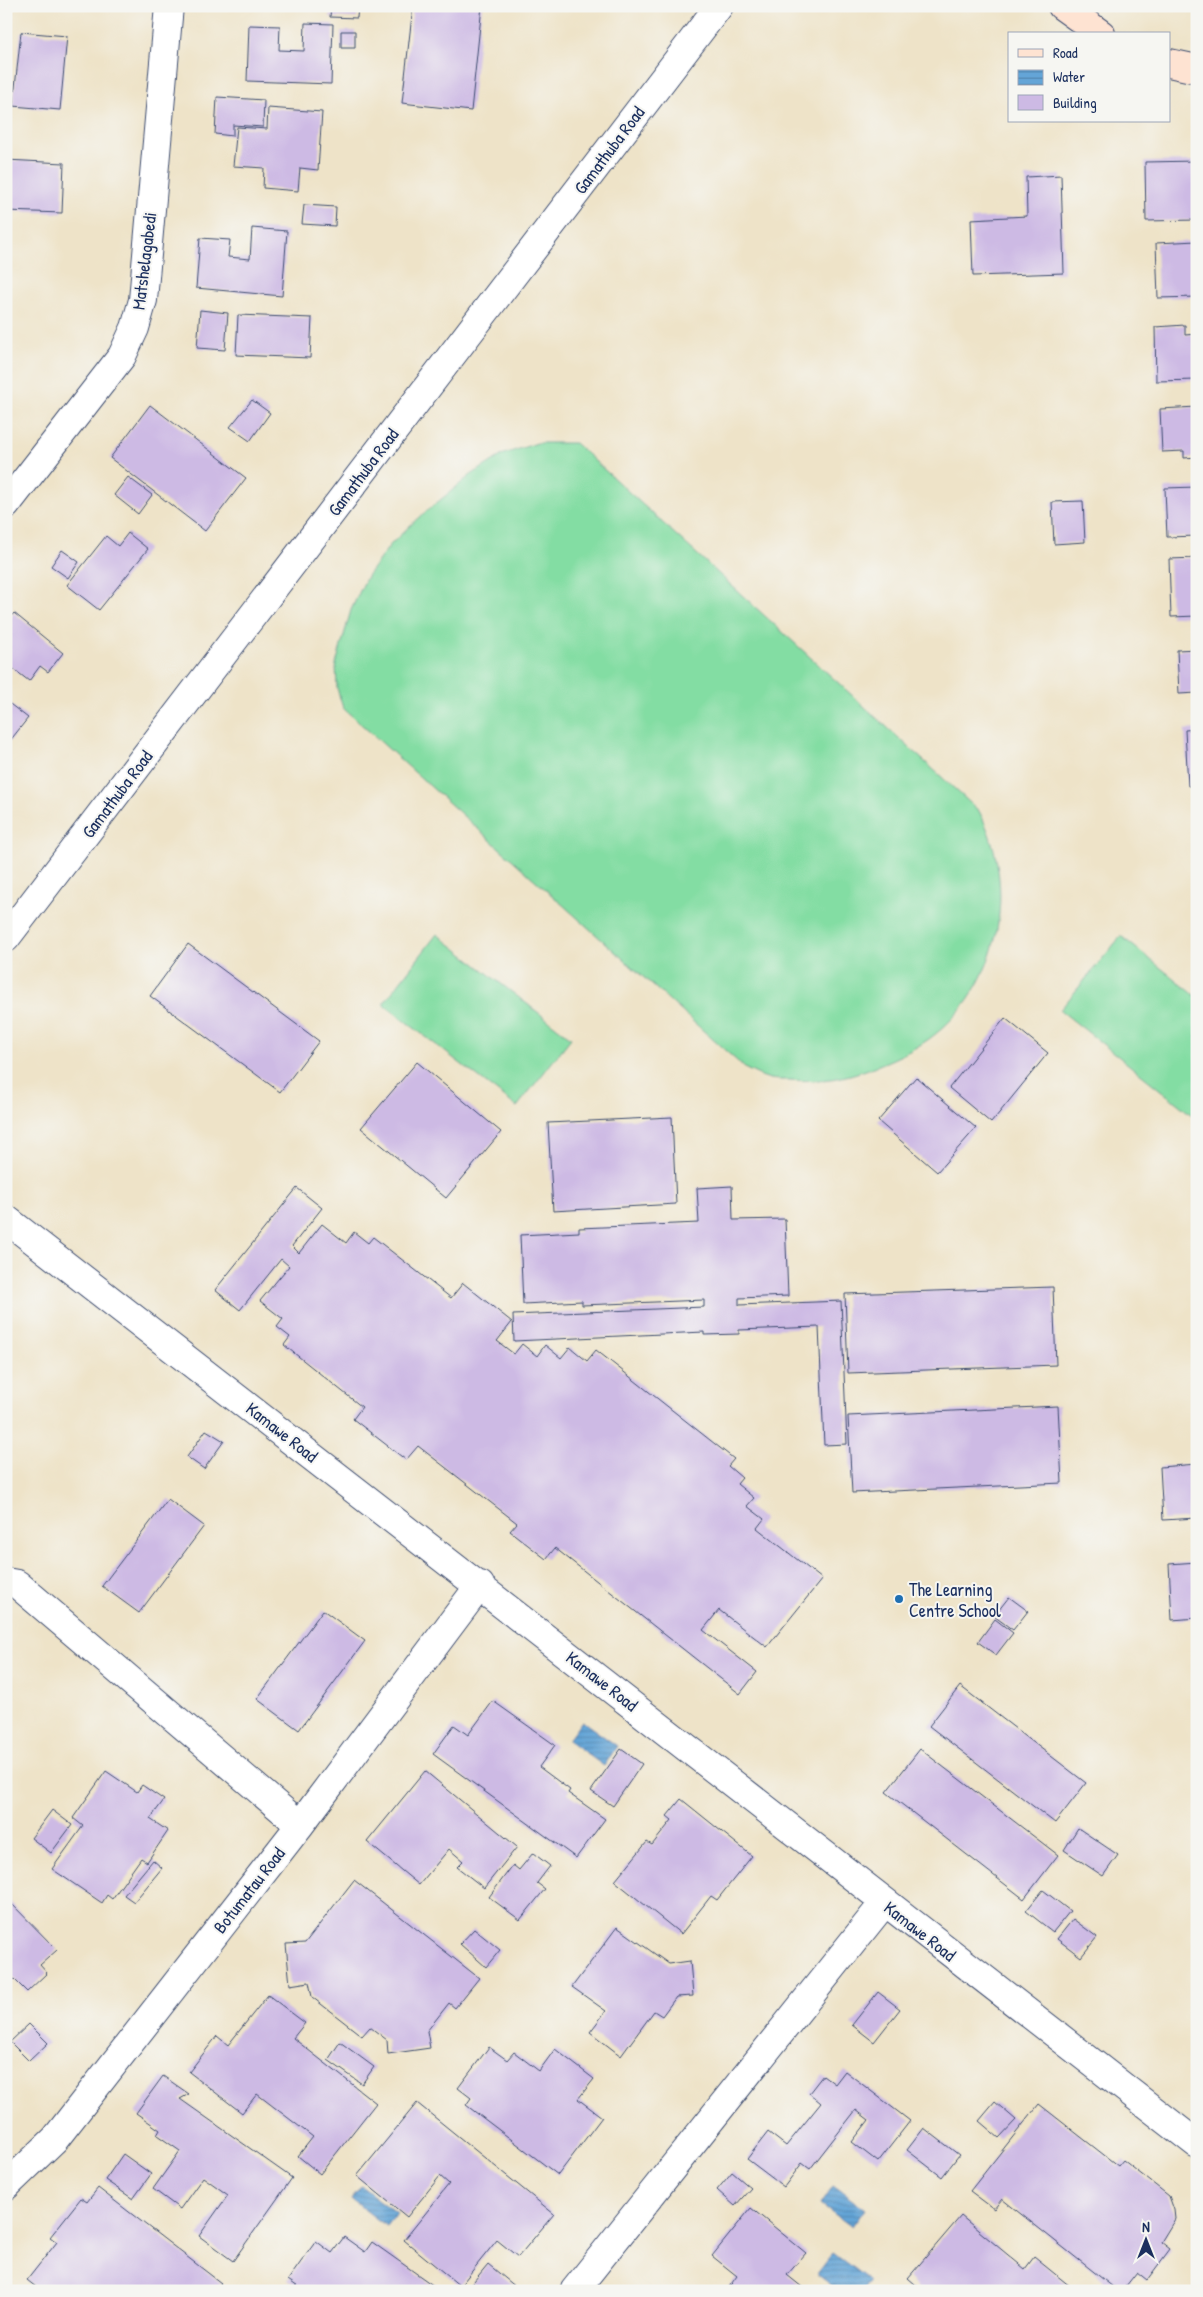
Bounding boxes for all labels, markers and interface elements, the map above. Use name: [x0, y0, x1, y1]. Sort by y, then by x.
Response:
legend: [1008, 32, 1170, 122]
text: Road: [1053, 42, 1078, 63]
text: Water: [1053, 66, 1085, 87]
text: Building: [1053, 92, 1097, 113]
street label: Gamathuba Road: [568, 101, 650, 199]
street label: Matshelagabedi: [126, 211, 162, 311]
street label: Gamathuba Road: [322, 423, 404, 521]
street label: Gamathuba Road: [76, 745, 158, 843]
street label: Kamawe Road: [241, 1396, 323, 1468]
place label: The Learning Centre School: [909, 1577, 1001, 1623]
marker: The Learning Centre School: [893, 1593, 905, 1605]
street label: Kamawe Road: [561, 1645, 643, 1717]
street label: Botumatau Road: [207, 1842, 291, 1938]
street label: Kamawe Road: [879, 1895, 961, 1967]
north arrow: [1120, 2214, 1170, 2264]
text: N: [1142, 2217, 1150, 2236]

